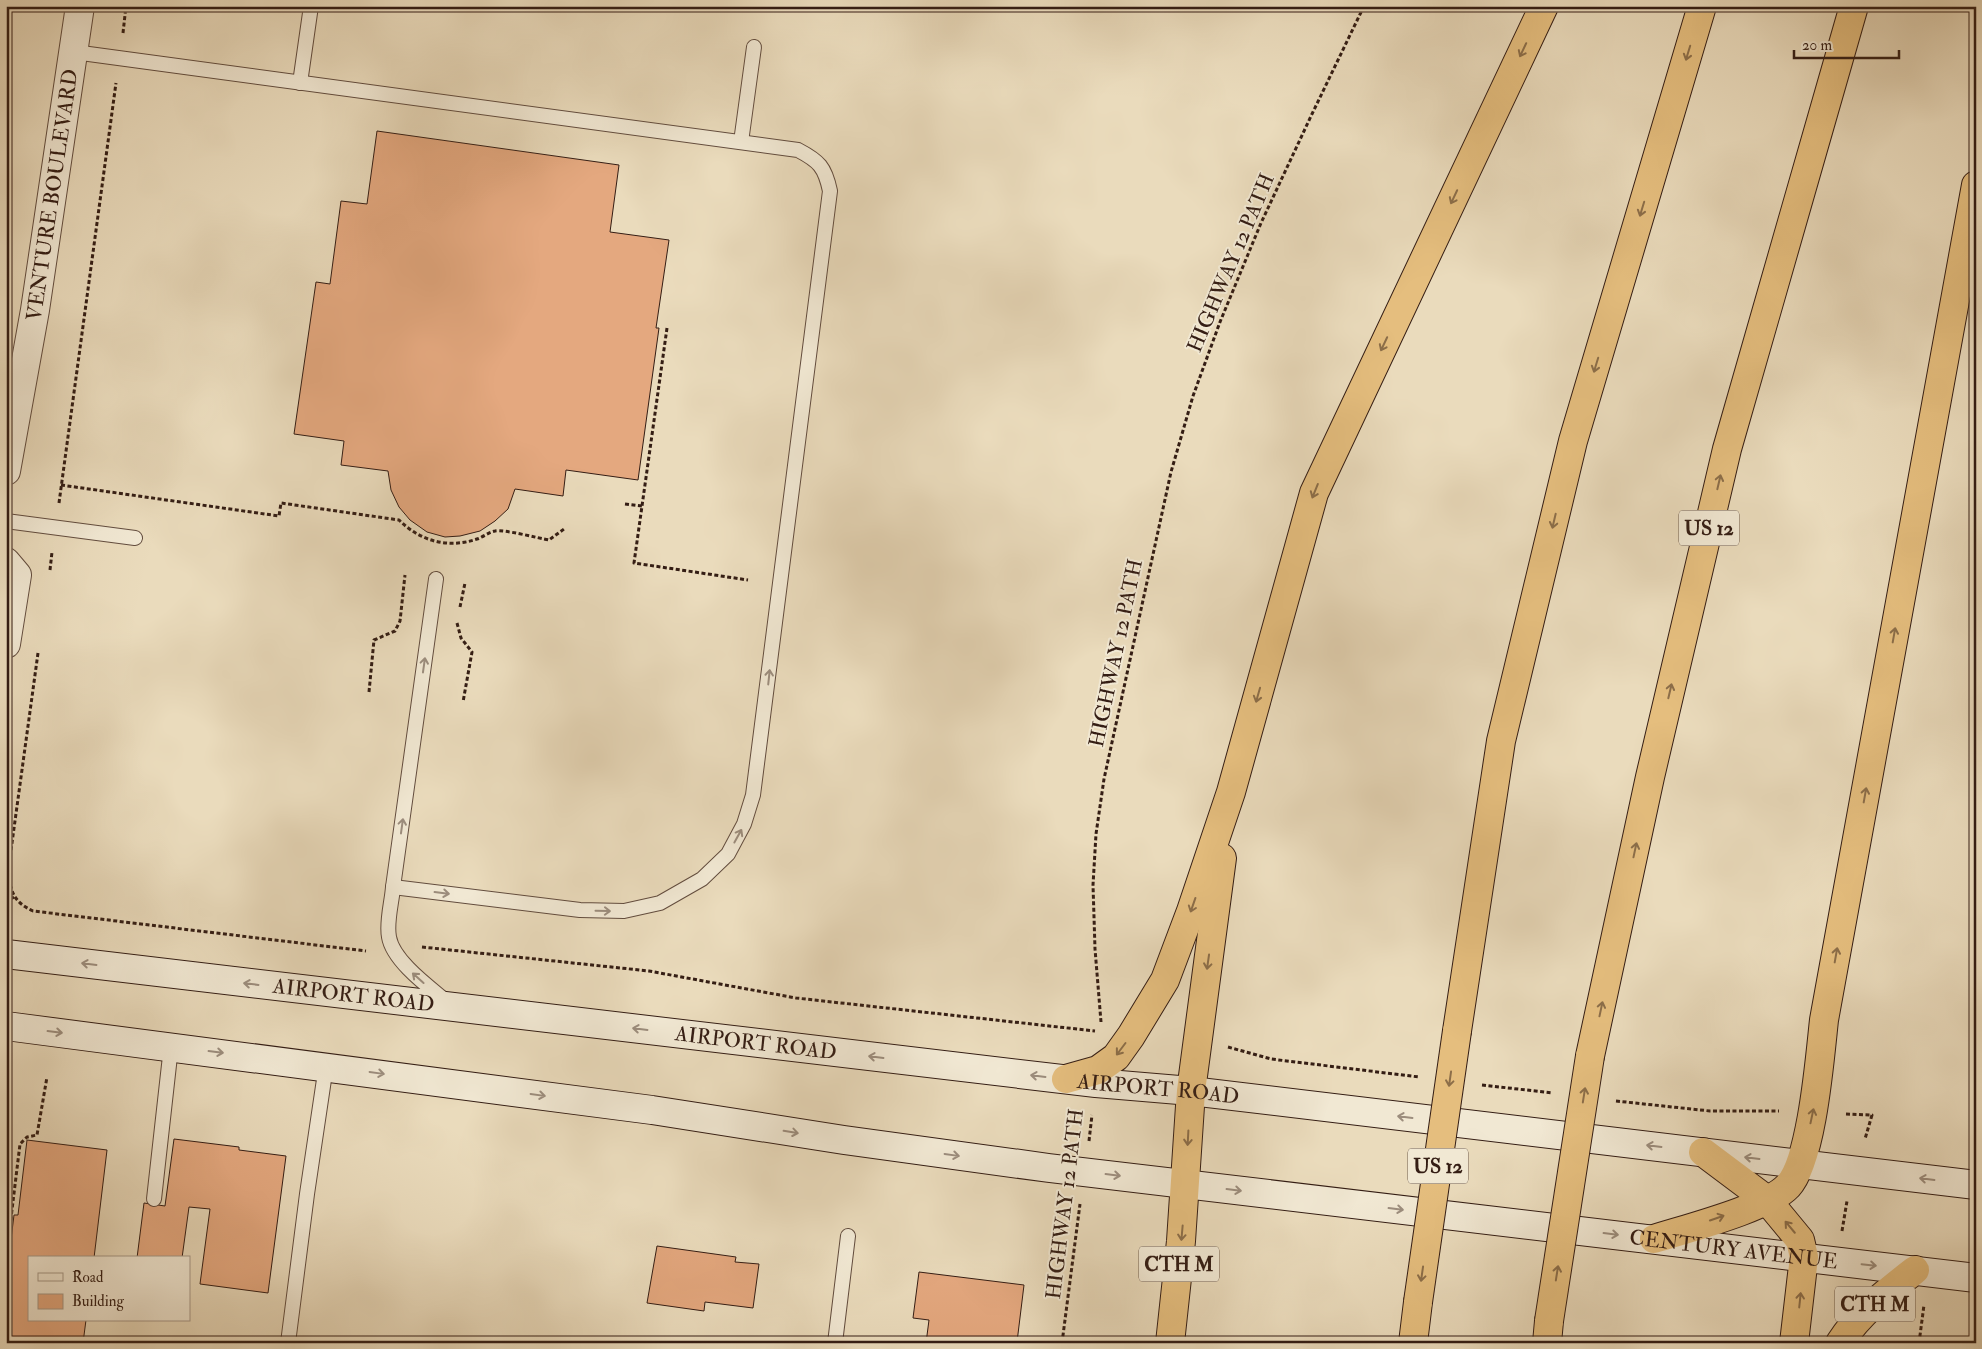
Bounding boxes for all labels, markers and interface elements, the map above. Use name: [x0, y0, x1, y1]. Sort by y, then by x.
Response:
scale bar: [1794, 28, 1900, 60]
text: 20 m: [1802, 36, 1832, 55]
one-way arrow: [1518, 42, 1527, 57]
one-way arrow: [1682, 45, 1692, 61]
street label: VENTURE BOULEVARD: [20, 67, 84, 323]
street label: HIGHWAY 12 PATH: [1181, 169, 1281, 357]
one-way arrow: [1448, 189, 1458, 204]
one-way arrow: [1636, 200, 1646, 216]
one-way arrow: [1379, 336, 1388, 351]
one-way arrow: [1590, 356, 1600, 372]
one-way arrow: [1715, 475, 1724, 491]
one-way arrow: [1310, 483, 1319, 498]
road number: US 12: [1679, 510, 1739, 546]
one-way arrow: [1548, 513, 1558, 529]
street label: HIGHWAY 12 PATH: [1083, 556, 1149, 750]
one-way arrow: [1890, 628, 1900, 644]
one-way arrow: [419, 657, 429, 673]
one-way arrow: [764, 670, 774, 686]
one-way arrow: [1666, 684, 1675, 700]
one-way arrow: [1252, 686, 1262, 702]
one-way arrow: [1861, 788, 1871, 804]
one-way arrow: [397, 818, 407, 834]
one-way arrow: [733, 828, 743, 843]
one-way arrow: [1631, 842, 1640, 858]
one-way arrow: [434, 888, 450, 898]
one-way arrow: [1188, 896, 1198, 912]
one-way arrow: [595, 906, 611, 916]
one-way arrow: [1832, 948, 1842, 964]
one-way arrow: [1203, 953, 1213, 969]
one-way arrow: [82, 959, 98, 969]
street label: AIRPORT ROAD: [270, 972, 436, 1018]
one-way arrow: [411, 972, 424, 984]
one-way arrow: [243, 979, 259, 989]
one-way arrow: [1596, 1001, 1606, 1017]
street label: AIRPORT ROAD: [672, 1020, 838, 1066]
one-way arrow: [632, 1024, 648, 1034]
one-way arrow: [46, 1027, 62, 1037]
one-way arrow: [1116, 1042, 1127, 1055]
one-way arrow: [207, 1048, 223, 1058]
one-way arrow: [869, 1052, 885, 1062]
street label: AIRPORT ROAD: [1075, 1067, 1241, 1110]
one-way arrow: [369, 1068, 385, 1078]
one-way arrow: [1030, 1071, 1046, 1081]
one-way arrow: [1445, 1071, 1455, 1087]
one-way arrow: [1580, 1087, 1590, 1103]
one-way arrow: [530, 1090, 546, 1100]
street label: HIGHWAY 12 PATH: [1040, 1107, 1090, 1301]
one-way arrow: [1807, 1108, 1817, 1124]
one-way arrow: [1398, 1112, 1414, 1122]
one-way arrow: [783, 1127, 799, 1137]
one-way arrow: [1184, 1130, 1193, 1146]
one-way arrow: [1647, 1141, 1663, 1151]
road number: US 12: [1408, 1148, 1468, 1184]
one-way arrow: [944, 1150, 960, 1160]
one-way arrow: [1745, 1153, 1761, 1163]
one-way arrow: [1105, 1170, 1121, 1180]
one-way arrow: [1920, 1174, 1936, 1184]
one-way arrow: [1226, 1185, 1242, 1195]
one-way arrow: [1387, 1204, 1403, 1214]
one-way arrow: [1709, 1213, 1724, 1222]
one-way arrow: [1784, 1221, 1795, 1234]
street label: CENTURY AVENUE: [1628, 1223, 1839, 1275]
one-way arrow: [1177, 1225, 1187, 1241]
one-way arrow: [1603, 1229, 1619, 1239]
road number: CTH M: [1139, 1246, 1219, 1282]
legend: [28, 1256, 190, 1322]
one-way arrow: [1861, 1260, 1877, 1270]
one-way arrow: [1552, 1265, 1562, 1281]
one-way arrow: [1417, 1266, 1427, 1282]
text: Road: [72, 1268, 104, 1287]
road number: CTH M: [1835, 1286, 1915, 1322]
text: Building: [72, 1292, 124, 1311]
one-way arrow: [1795, 1293, 1805, 1309]

